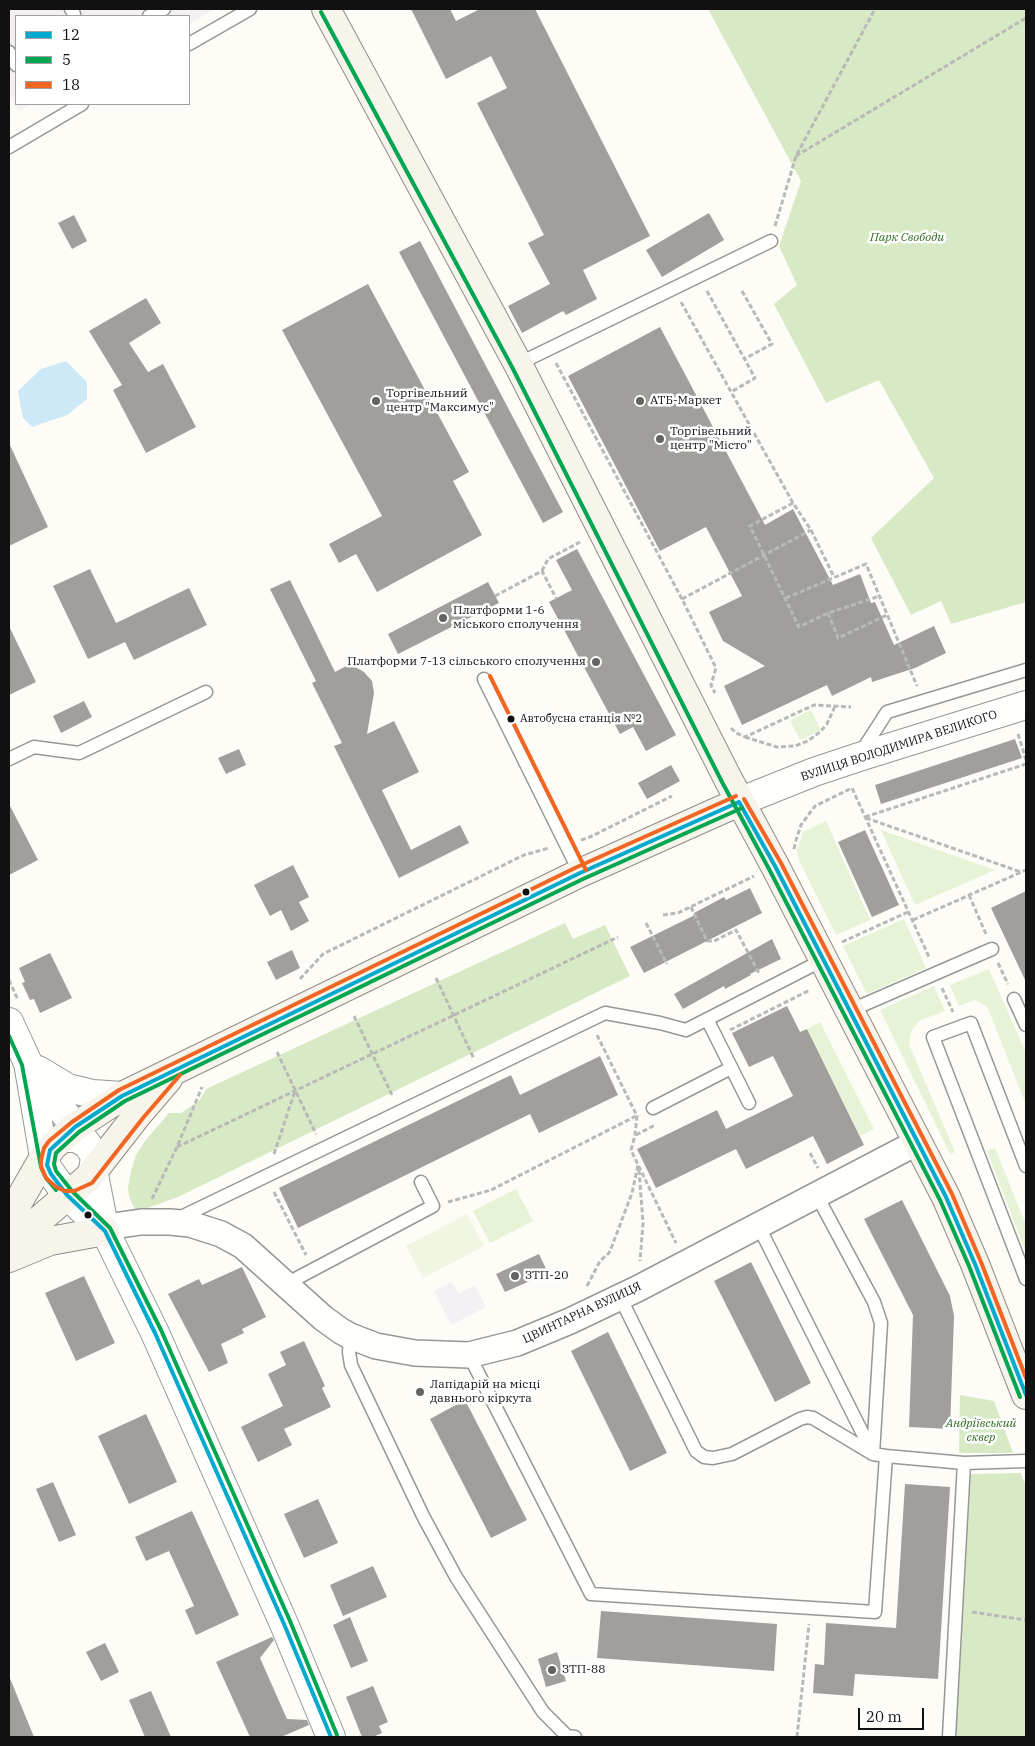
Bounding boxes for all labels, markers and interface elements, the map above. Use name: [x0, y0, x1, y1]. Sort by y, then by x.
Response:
legend: [15, 15, 190, 105]
text: 12: [62, 25, 80, 44]
text: 5: [62, 50, 71, 69]
text: 18: [62, 75, 80, 94]
park label: Парк Свободи: [870, 231, 944, 245]
place label: Торгівельний центр "Максимус": [386, 387, 494, 415]
place label: АТБ-Маркет: [650, 394, 722, 408]
marker: Торгівельний центр "Максимус": [370, 395, 382, 407]
marker: АТБ-Маркет: [634, 395, 646, 407]
place label: Торгівельний центр "Місто": [670, 425, 752, 453]
marker: Торгівельний центр "Місто": [654, 433, 666, 445]
place label: Платформи 1-6 міського сполучення: [453, 604, 579, 632]
marker: Платформи 1-6 міського сполучення: [437, 612, 449, 624]
place label: Платформи 7-13 сільського сполучення: [347, 655, 586, 669]
marker: Платформи 7-13 сільського сполучення: [590, 656, 602, 668]
street label: ВУЛИЦЯ ВОЛОДИМИРА ВЕЛИКОГО: [799, 707, 999, 785]
place label: Автобусна станція №2: [520, 712, 642, 726]
marker: Автобусна станція №2: [506, 714, 516, 724]
unlabelled marker: [521, 887, 531, 897]
unlabelled marker: [83, 1210, 93, 1220]
place label: ЗТП-20: [525, 1269, 568, 1283]
marker: ЗТП-20: [509, 1270, 521, 1282]
street label: ЦВИНТАРНА ВУЛИЦЯ: [520, 1279, 644, 1347]
place label: Лапідарій на місці давнього кіркута: [430, 1378, 540, 1406]
marker: Лапідарій на місці давнього кіркута: [414, 1386, 426, 1398]
park label: Андріївський сквер: [946, 1417, 1016, 1445]
place label: ЗТП-88: [562, 1663, 605, 1677]
marker: ЗТП-88: [546, 1664, 558, 1676]
scale bar: [860, 1698, 926, 1730]
text: 20 m: [866, 1707, 902, 1726]

